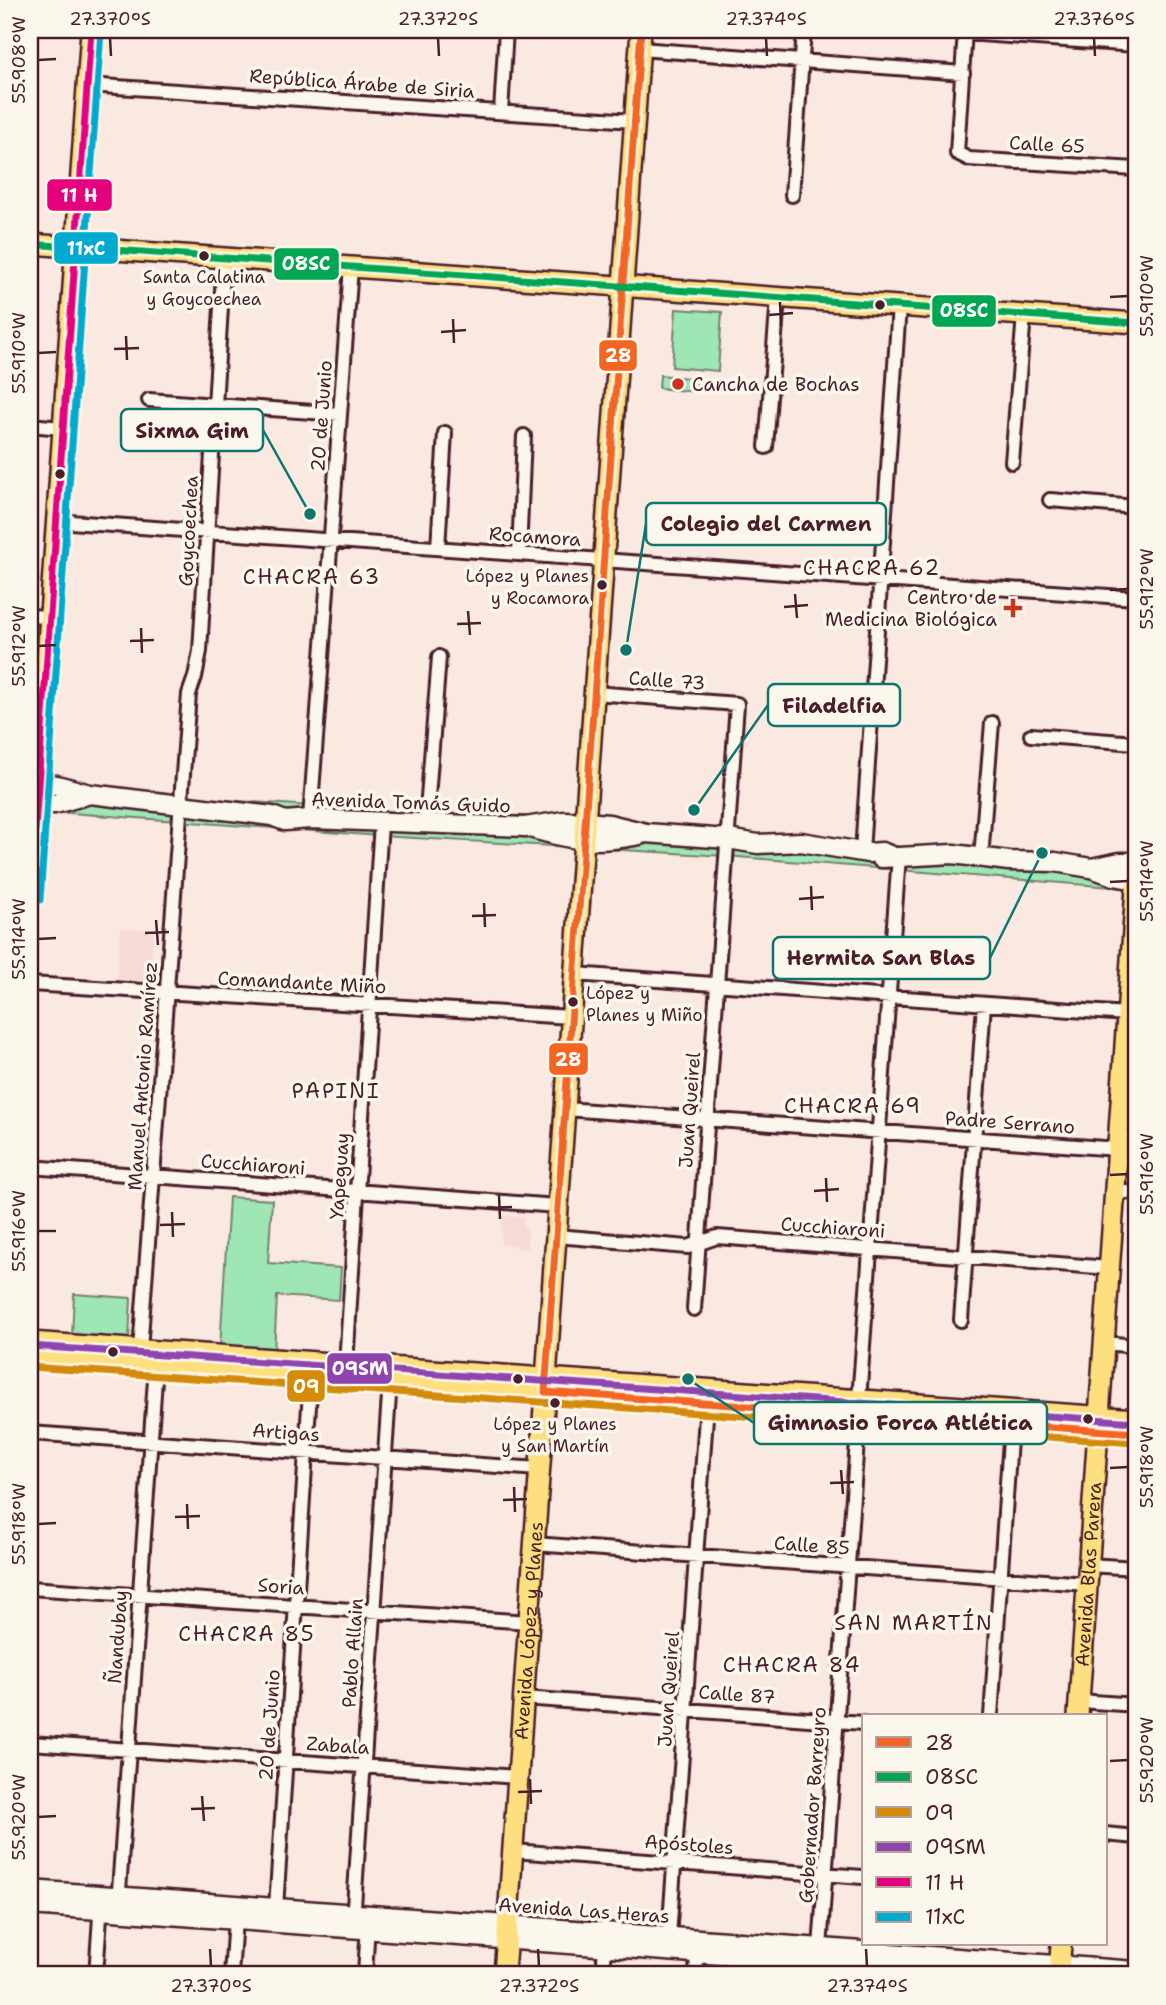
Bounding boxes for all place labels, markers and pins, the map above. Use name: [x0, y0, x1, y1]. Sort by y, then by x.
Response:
marker: Santa Calatina y Goycoechea: [197, 249, 211, 263]
place label: Santa Calatina y Goycoechea: [143, 266, 265, 310]
unlabelled marker: [873, 298, 887, 312]
place label: Cancha de Bochas: [692, 372, 860, 397]
marker: Cancha de Bochas: [670, 376, 686, 392]
callout: Sixma Gim: [121, 409, 263, 451]
unlabelled marker: [53, 467, 67, 481]
callout: Colegio del Carmen: [646, 503, 886, 545]
place label: López y Planes y Rocamora: [466, 565, 589, 609]
marker: López y Planes y Rocamora: [595, 578, 609, 592]
place label: Centro de Medicina Biológica: [825, 585, 997, 632]
marker: Centro de Medicina Biológica: [1003, 598, 1023, 618]
callout: Filadelfia: [768, 684, 900, 726]
callout: Hermita San Blas: [773, 937, 990, 979]
place label: López y Planes y Miño: [586, 982, 703, 1026]
marker: López y Planes y Miño: [566, 995, 580, 1009]
unlabelled marker: [106, 1345, 120, 1359]
unlabelled marker: [511, 1372, 525, 1386]
marker: López y Planes y San Martín: [548, 1396, 562, 1410]
callout: Gimnasio Forca Atlética: [754, 1402, 1047, 1444]
unlabelled marker: [1081, 1412, 1095, 1426]
place label: López y Planes y San Martín: [493, 1413, 617, 1457]

